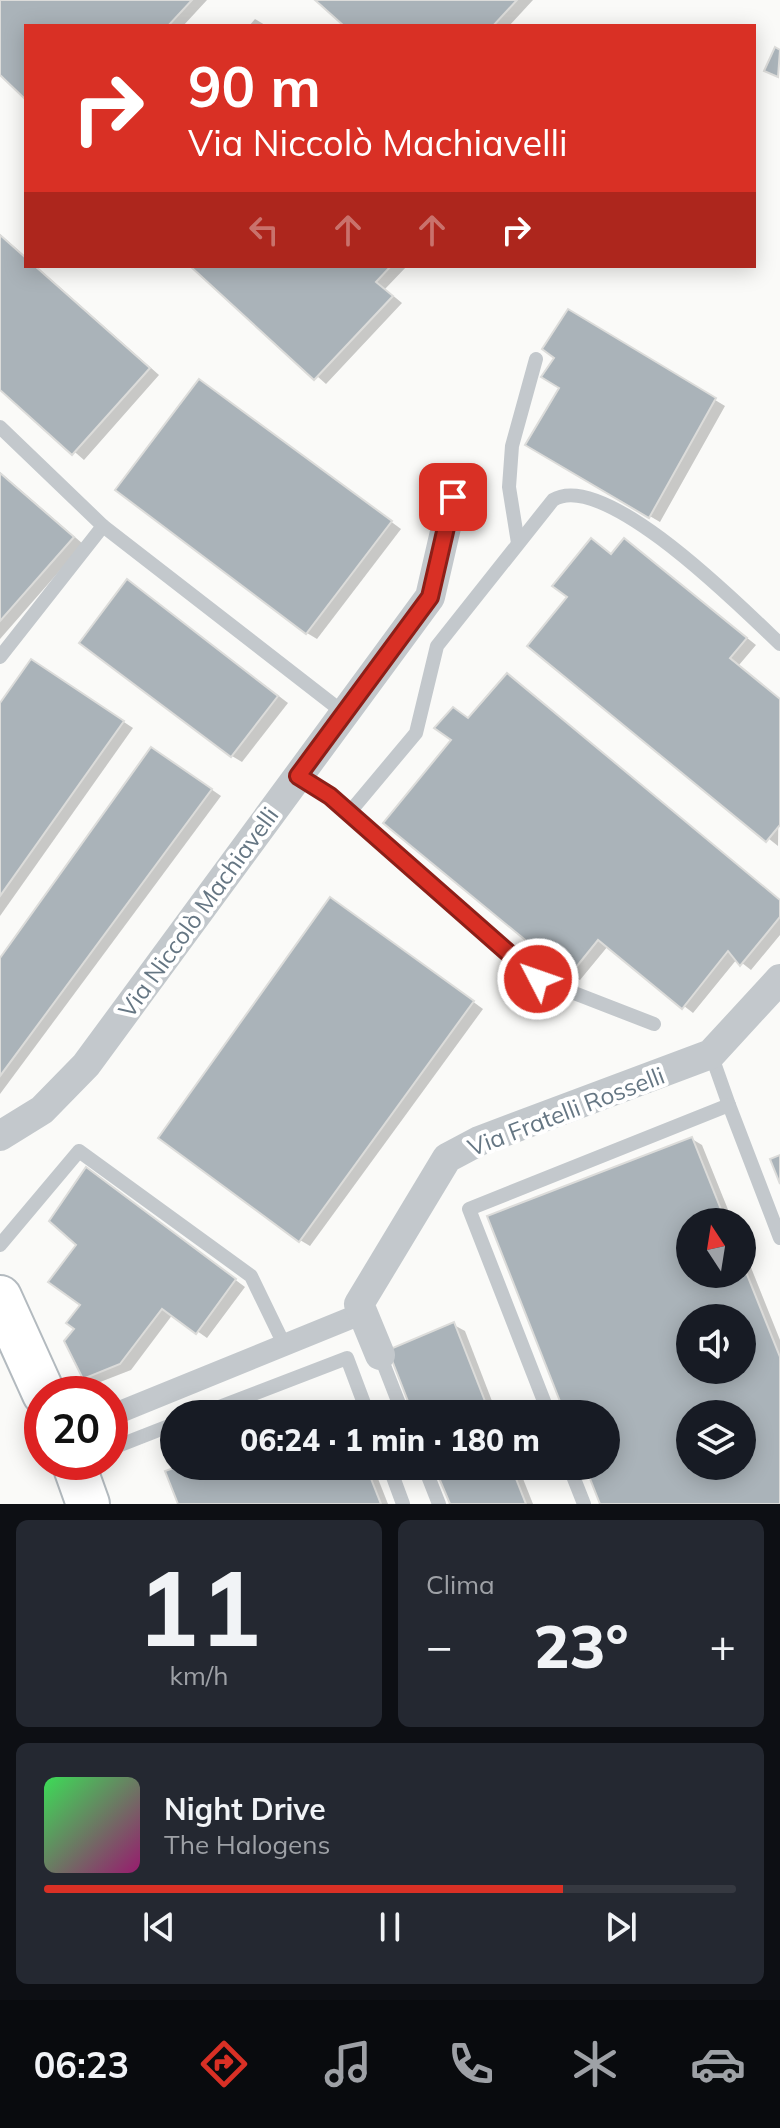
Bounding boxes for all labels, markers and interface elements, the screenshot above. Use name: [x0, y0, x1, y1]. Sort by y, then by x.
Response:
text: 90 m: [188, 51, 321, 121]
icon: right: [56, 56, 160, 160]
text: Via Niccolò Machiavelli: [188, 120, 568, 165]
icon: left: [242, 208, 286, 252]
icon: ahead: [326, 208, 370, 252]
icon: ahead: [410, 208, 454, 252]
icon: right: [494, 208, 538, 252]
pin: [419, 463, 487, 531]
icon: arrive: [431, 475, 475, 519]
street label: Via Niccolò Machiavelli: [111, 801, 285, 1023]
position arrow: [496, 937, 580, 1021]
street label: Via Fratelli Rosselli: [463, 1060, 669, 1162]
north arrow: [676, 1208, 756, 1288]
map controls: [676, 1208, 756, 1480]
button: sound: [676, 1304, 756, 1384]
speed limit sign: 20: [24, 1376, 128, 1480]
button: layers: [676, 1400, 756, 1480]
text: 06:24 · 1 min · 180 m: [240, 1421, 540, 1459]
text: 11: [137, 1541, 261, 1672]
text: Clima: [426, 1568, 495, 1601]
text: 23°: [533, 1608, 629, 1683]
text: −: [426, 1618, 452, 1673]
text: +: [710, 1618, 736, 1673]
text: km/h: [170, 1659, 228, 1692]
text: Night Drive: [164, 1790, 326, 1828]
text: The Halogens: [164, 1828, 330, 1861]
icon: previous: [137, 1905, 181, 1949]
icon: pause: [368, 1905, 412, 1949]
icon: next: [599, 1905, 643, 1949]
icon: directions: [196, 2036, 252, 2092]
icon: music: [320, 2036, 376, 2092]
icon: phone: [443, 2036, 499, 2092]
icon: climate: [567, 2036, 623, 2092]
icon: car: [690, 2036, 746, 2092]
text: 06:23: [34, 2042, 129, 2087]

